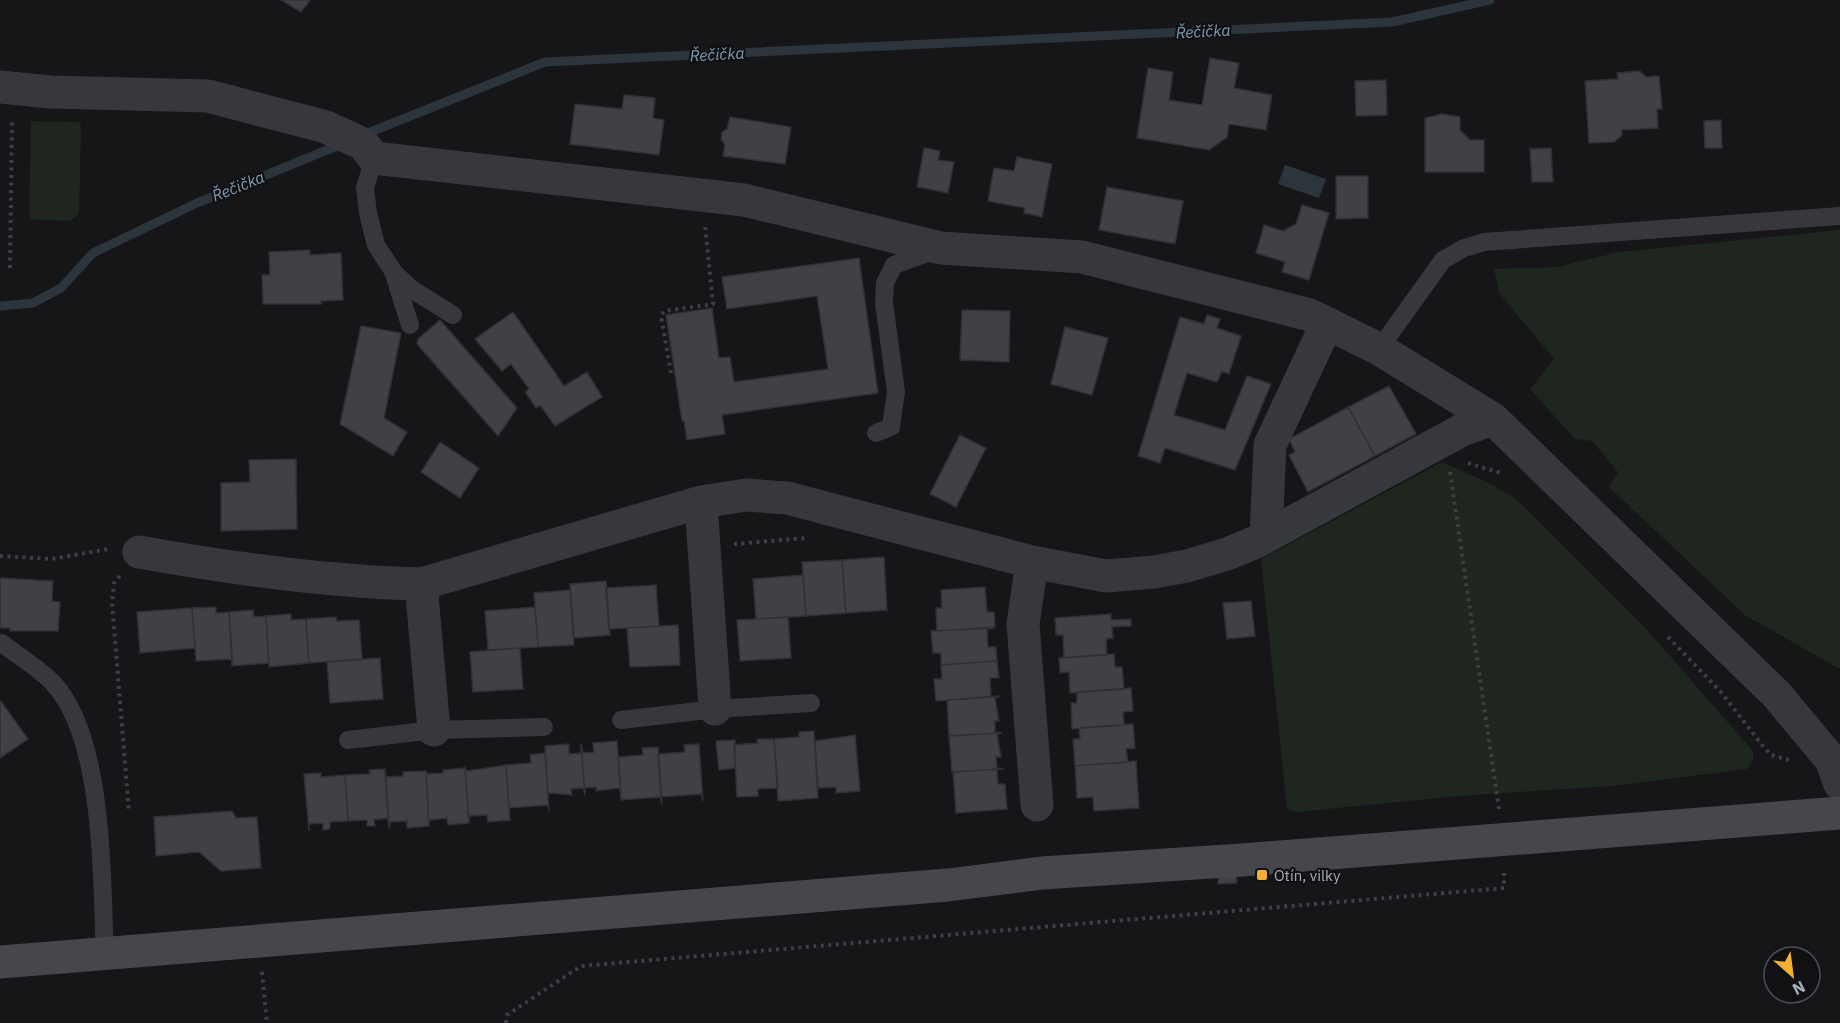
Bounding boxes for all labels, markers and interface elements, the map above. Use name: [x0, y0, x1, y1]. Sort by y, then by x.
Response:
water label: Řečička: [1175, 20, 1231, 42]
water label: Řečička: [689, 43, 745, 65]
water label: Řečička: [209, 166, 267, 206]
place label: Otín, vilky: [1274, 866, 1341, 885]
marker: Otín, vilky: [1255, 868, 1269, 882]
north arrow: [1762, 945, 1822, 1005]
text: N: [1789, 977, 1809, 1000]

